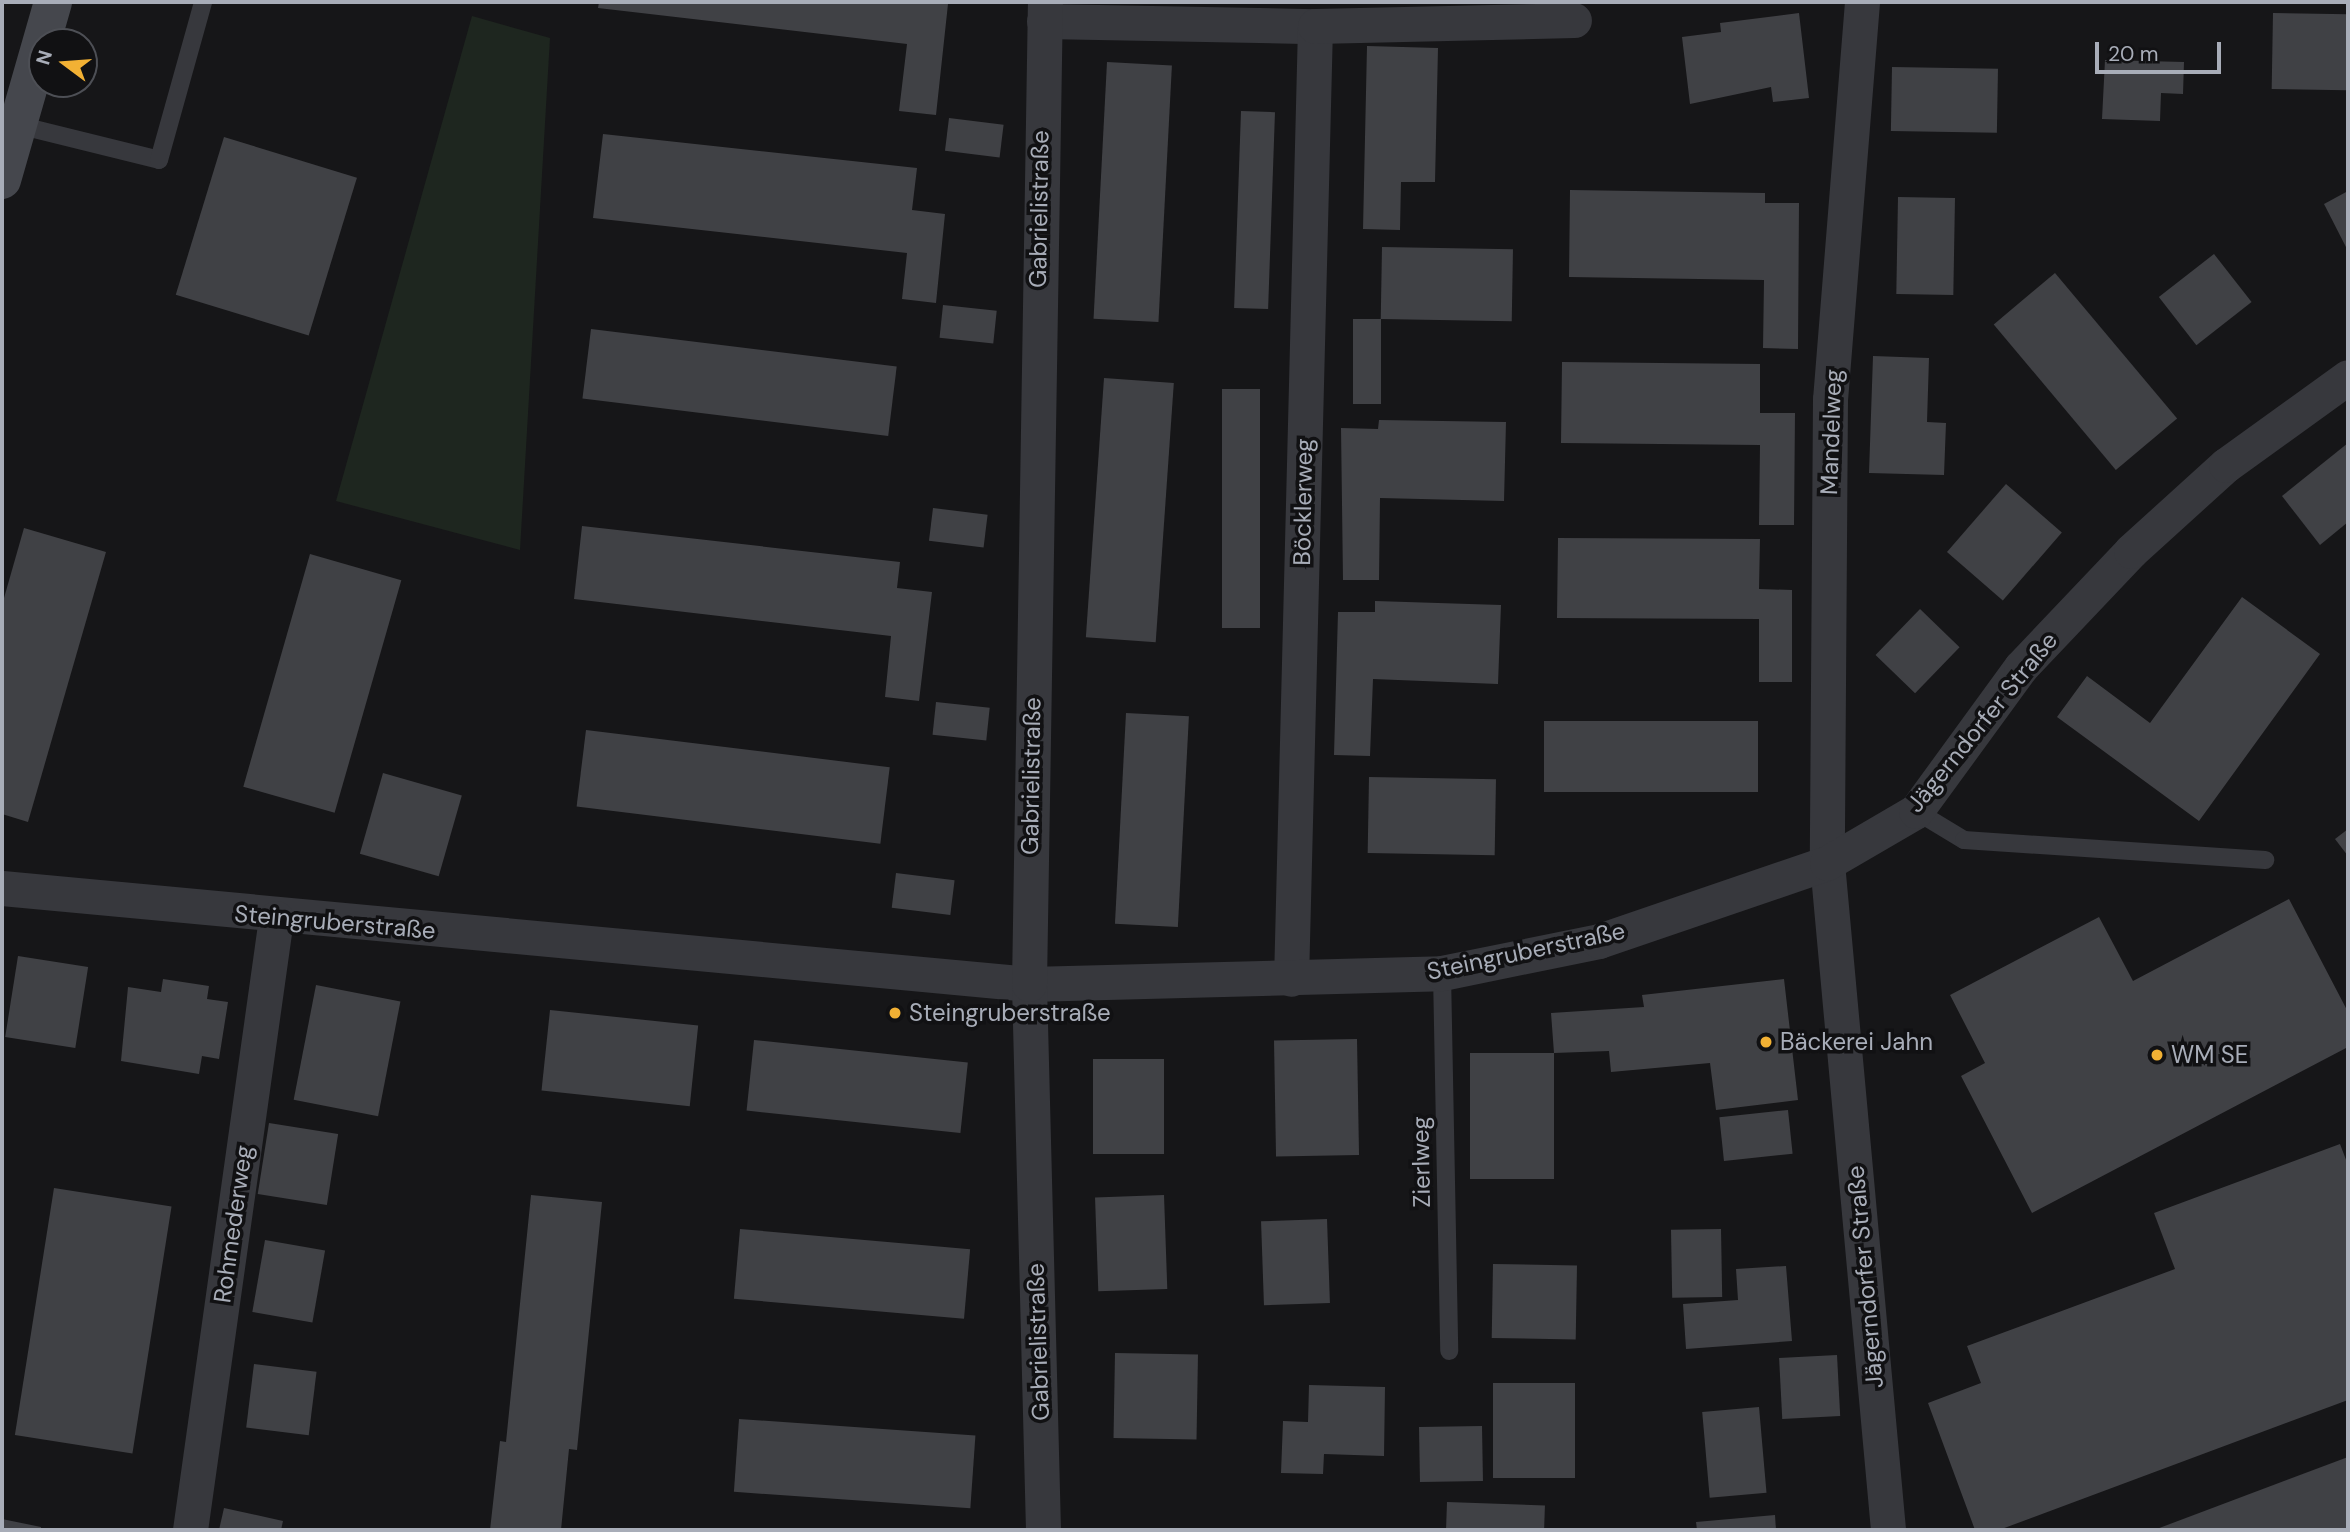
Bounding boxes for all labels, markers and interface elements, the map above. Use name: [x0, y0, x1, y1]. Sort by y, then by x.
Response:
north arrow: [28, 28, 98, 98]
scale bar: [2098, 28, 2224, 72]
text: 20 m: [2108, 40, 2159, 68]
text: N: [30, 48, 58, 68]
street label: Gabrielistraße: [1023, 130, 1055, 288]
street label: Mandelweg: [1814, 369, 1848, 495]
street label: Böcklerweg: [1287, 438, 1319, 566]
street label: Jägerndorfer Straße: [1901, 626, 2063, 818]
street label: Gabrielistraße: [1015, 697, 1047, 855]
street label: Steingruberstraße: [233, 899, 437, 945]
street label: Steingruberstraße: [1424, 916, 1628, 986]
place label: Steingruberstraße: [909, 999, 1111, 1027]
marker: Steingruberstraße: [887, 1005, 903, 1021]
place label: Bäckerei Jahn: [1780, 1028, 1933, 1056]
marker: Bäckerei Jahn: [1758, 1034, 1774, 1050]
place label: WM SE: [2171, 1041, 2248, 1069]
marker: WM SE: [2149, 1047, 2165, 1063]
street label: Zierlweg: [1406, 1116, 1436, 1208]
street label: Rohmederweg: [208, 1143, 258, 1305]
street label: Jägerndorfer Straße: [1841, 1164, 1889, 1390]
street label: Gabrielistraße: [1021, 1263, 1055, 1421]

